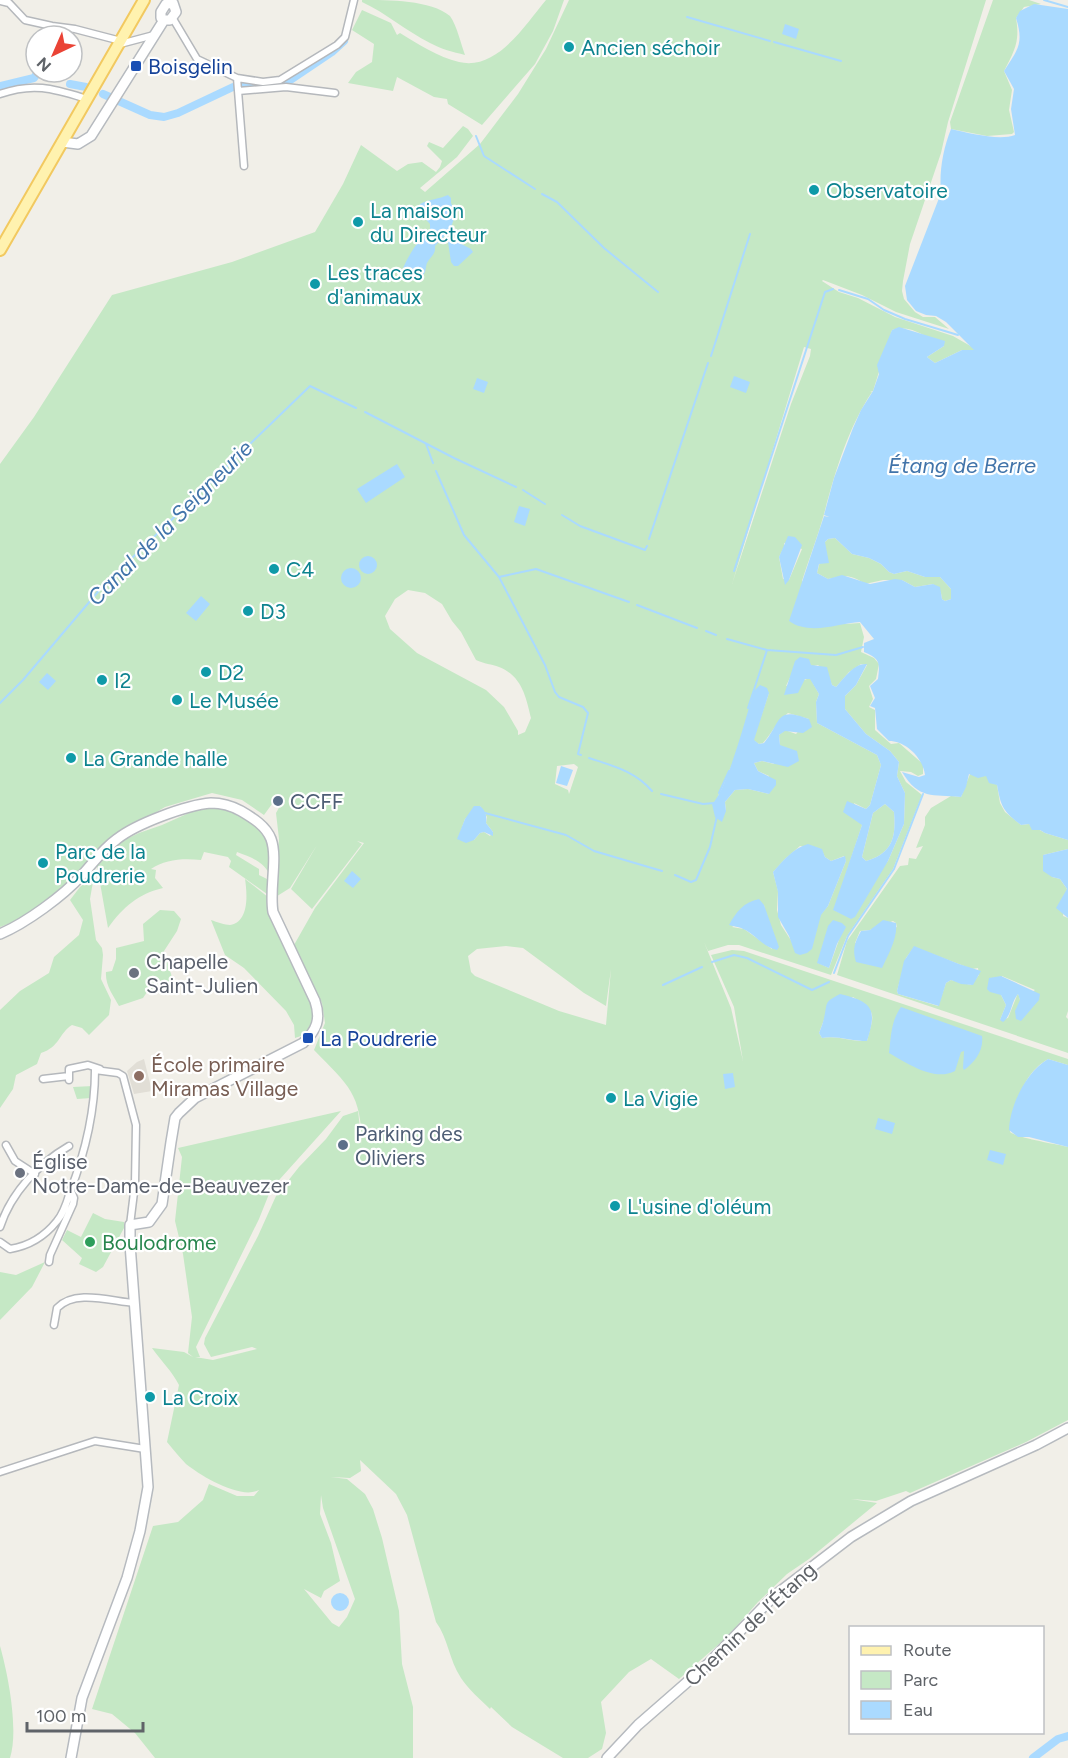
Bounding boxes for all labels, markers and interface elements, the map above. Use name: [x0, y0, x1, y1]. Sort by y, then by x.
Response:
north arrow: [24, 24, 84, 84]
place label: Ancien séchoir: [581, 35, 720, 60]
marker: Ancien séchoir: [562, 40, 576, 54]
text: N: [33, 53, 55, 76]
place label: Boisgelin: [148, 54, 233, 79]
marker: Boisgelin: [129, 59, 143, 73]
place label: Observatoire: [826, 178, 948, 203]
marker: Observatoire: [807, 183, 821, 197]
place label: La maison du Directeur: [370, 198, 487, 247]
marker: La maison du Directeur: [351, 215, 365, 229]
place label: Les traces d'animaux: [327, 260, 423, 309]
marker: Les traces d'animaux: [308, 277, 322, 291]
water label: Canal de la Seigneurie: [82, 435, 258, 611]
water label: Étang de Berre: [888, 452, 1036, 479]
place label: C4: [286, 557, 314, 582]
marker: C4: [267, 562, 281, 576]
place label: D3: [260, 599, 286, 624]
marker: D3: [241, 604, 255, 618]
place label: D2: [218, 660, 244, 685]
marker: D2: [199, 665, 213, 679]
place label: I2: [114, 668, 131, 693]
marker: I2: [95, 673, 109, 687]
place label: Le Musée: [189, 688, 279, 713]
marker: Le Musée: [170, 693, 184, 707]
place label: La Grande halle: [83, 746, 227, 771]
marker: La Grande halle: [64, 751, 78, 765]
place label: CCFF: [290, 789, 343, 814]
marker: CCFF: [271, 794, 285, 808]
place label: Parc de la Poudrerie: [55, 839, 146, 888]
marker: Parc de la Poudrerie: [36, 856, 50, 870]
place label: Chapelle Saint-Julien: [146, 949, 258, 998]
marker: Chapelle Saint-Julien: [127, 966, 141, 980]
place label: La Poudrerie: [320, 1026, 437, 1051]
marker: La Poudrerie: [301, 1031, 315, 1045]
place label: École primaire Miramas Village: [151, 1052, 298, 1101]
marker: École primaire Miramas Village: [132, 1069, 146, 1083]
place label: La Vigie: [623, 1086, 698, 1111]
marker: La Vigie: [604, 1091, 618, 1105]
place label: Parking des Oliviers: [355, 1121, 463, 1170]
marker: Parking des Oliviers: [336, 1138, 350, 1152]
place label: Église Notre-Dame-de-Beauvezer: [32, 1149, 289, 1198]
marker: Église Notre-Dame-de-Beauvezer: [13, 1166, 27, 1180]
place label: L'usine d'oléum: [627, 1194, 771, 1219]
marker: L'usine d'oléum: [608, 1199, 622, 1213]
place label: Boulodrome: [102, 1230, 216, 1255]
marker: Boulodrome: [83, 1235, 97, 1249]
place label: La Croix: [162, 1385, 238, 1410]
marker: La Croix: [143, 1390, 157, 1404]
street label: Chemin de l’Étang: [679, 1557, 821, 1691]
legend: [849, 1626, 1044, 1734]
text: Route: [903, 1639, 952, 1661]
text: Parc: [903, 1669, 939, 1691]
scale bar: [27, 1695, 142, 1733]
text: Eau: [903, 1699, 933, 1721]
text: 100 m: [36, 1705, 86, 1727]

